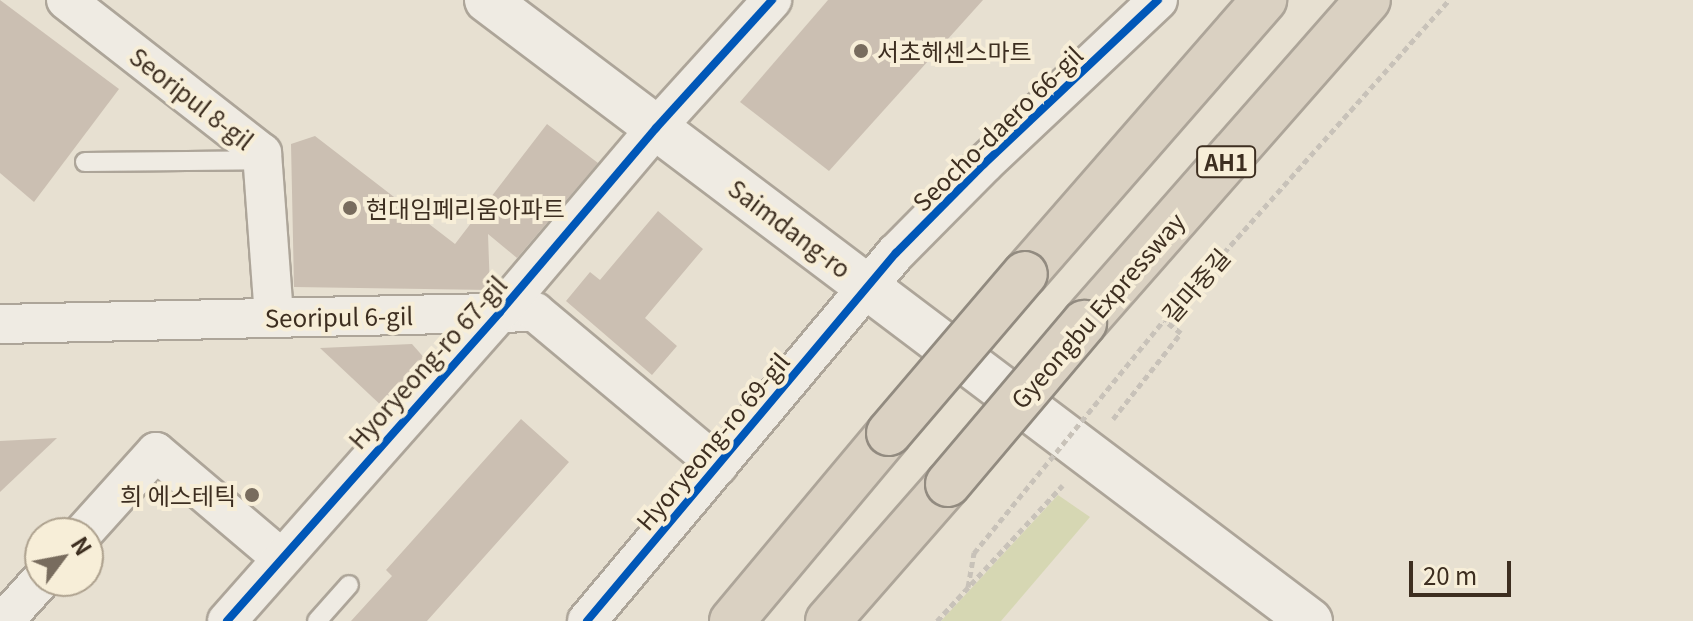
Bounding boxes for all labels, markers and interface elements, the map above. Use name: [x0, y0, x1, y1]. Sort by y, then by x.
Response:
place label: 서초헤센스마트: [877, 37, 1032, 65]
street label: Seocho-daero 66-gil: [906, 40, 1088, 216]
street label: Seoripul 8-gil: [125, 41, 259, 155]
marker: 서초헤센스마트: [852, 42, 870, 60]
road number: AH1: [1196, 144, 1256, 180]
street label: Saimdang-ro: [723, 173, 857, 283]
place label: 현대임페리움아파트: [366, 194, 565, 222]
marker: 현대임페리움아파트: [341, 199, 359, 217]
street label: Gyeongbu Expressway: [1004, 206, 1190, 414]
street label: 길마중길: [1155, 242, 1235, 328]
street label: Hyoryeong-ro 67-gil: [342, 270, 512, 454]
street label: Seoripul 6-gil: [265, 300, 413, 332]
street label: Hyoryeong-ro 69-gil: [630, 347, 794, 535]
place label: 희 에스테틱: [120, 481, 236, 509]
marker: 희 에스테틱: [243, 486, 261, 504]
north arrow: [24, 517, 104, 597]
text: N: [65, 530, 101, 561]
scale bar: [1413, 545, 1515, 595]
text: 20 m: [1423, 557, 1477, 592]

